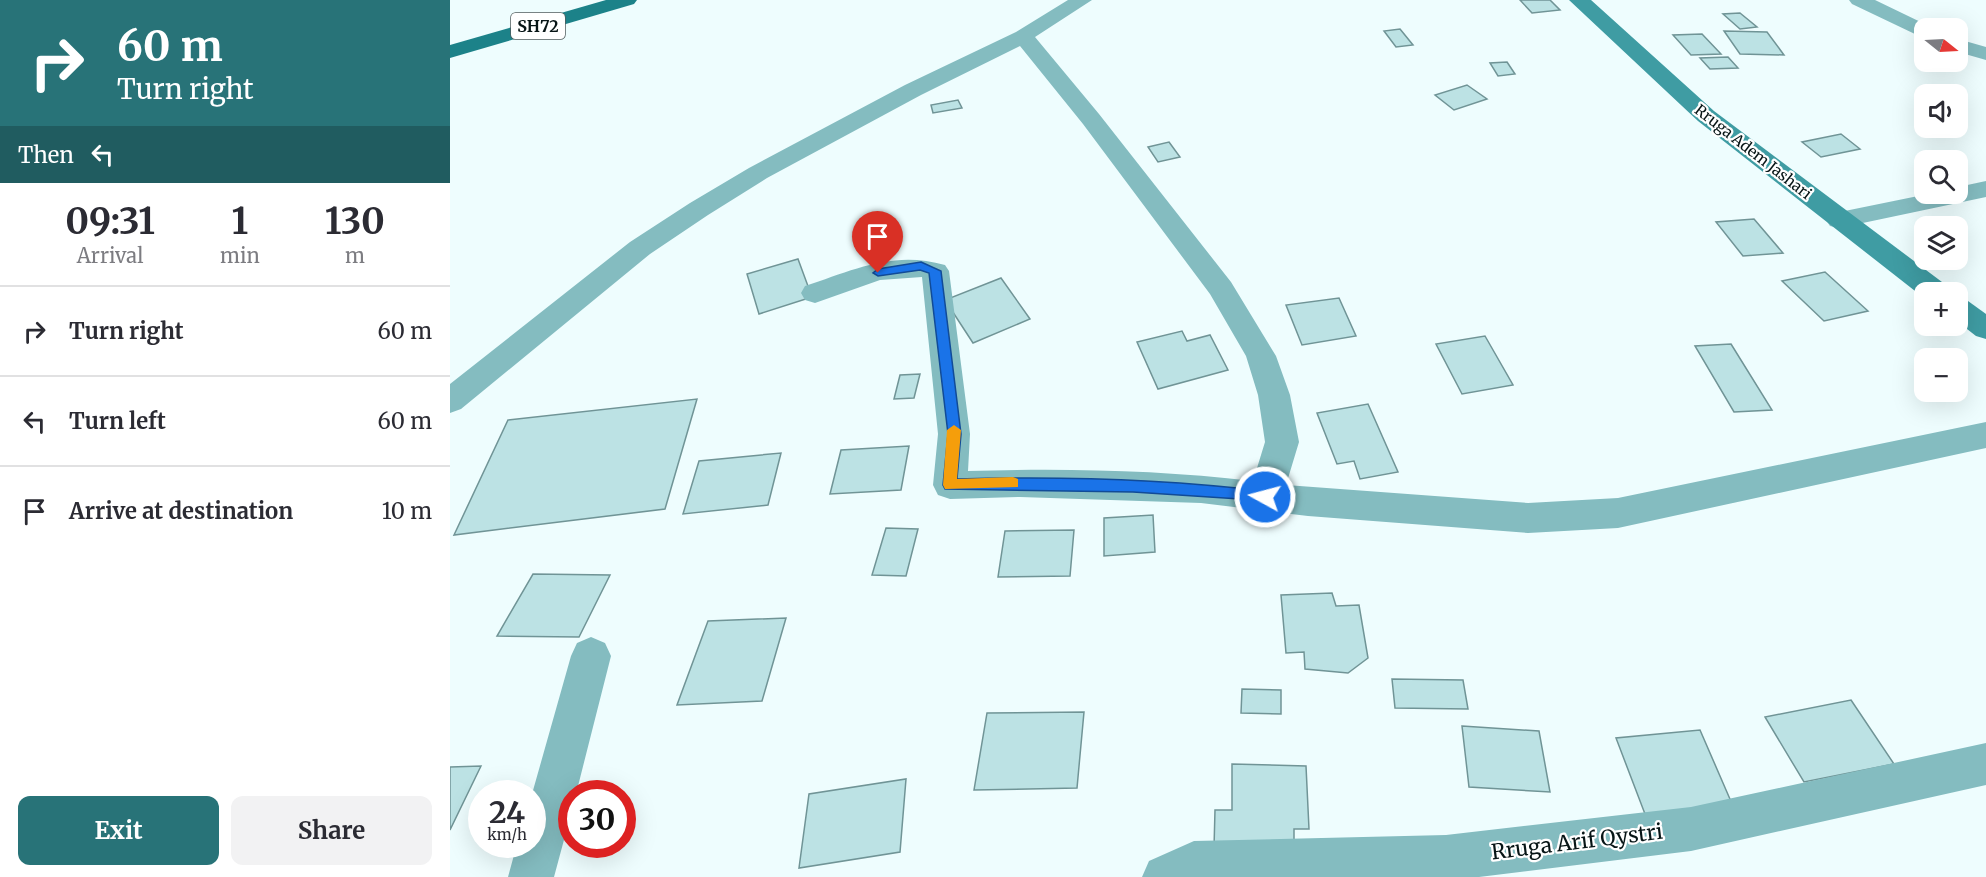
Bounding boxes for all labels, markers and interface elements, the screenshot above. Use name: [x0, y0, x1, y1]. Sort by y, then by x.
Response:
road number: SH72: [511, 13, 565, 39]
north arrow: [1914, 18, 1968, 72]
map controls: [1914, 18, 1968, 402]
text: 60 m: [117, 20, 223, 72]
icon: right: [18, 24, 96, 102]
text: Turn right: [117, 72, 254, 106]
button: sound: [1914, 84, 1968, 138]
street label: Rruga Adem Jashari: [1691, 100, 1816, 203]
icon: left: [86, 138, 119, 171]
text: Then: [18, 141, 74, 169]
button: search: [1914, 150, 1968, 204]
text: 09:31: [65, 199, 155, 244]
text: 1: [232, 199, 248, 244]
text: 130: [325, 199, 385, 244]
pin: [852, 211, 903, 273]
button: layers: [1914, 216, 1968, 270]
icon: arrive: [861, 220, 894, 253]
text: Arrival: [77, 243, 143, 268]
text: min: [220, 243, 260, 268]
text: m: [345, 243, 365, 268]
button: +: [1914, 282, 1968, 336]
icon: right: [18, 315, 51, 348]
text: Turn right: [69, 317, 183, 345]
text: 60 m: [378, 317, 432, 345]
button: −: [1914, 348, 1968, 402]
icon: left: [18, 405, 51, 438]
text: Turn left: [69, 407, 166, 435]
text: 60 m: [378, 407, 432, 435]
position arrow: [1233, 465, 1297, 529]
icon: arrive: [18, 495, 51, 528]
text: Arrive at destination: [69, 497, 293, 525]
text: 10 m: [382, 497, 432, 525]
speed limit sign: 30: [558, 780, 636, 858]
text: 24: [489, 793, 525, 831]
button: Exit: [18, 796, 219, 865]
button: Share: [231, 796, 432, 865]
street label: Rruga Arif Qystri: [1490, 818, 1664, 865]
text: km/h: [487, 825, 527, 844]

